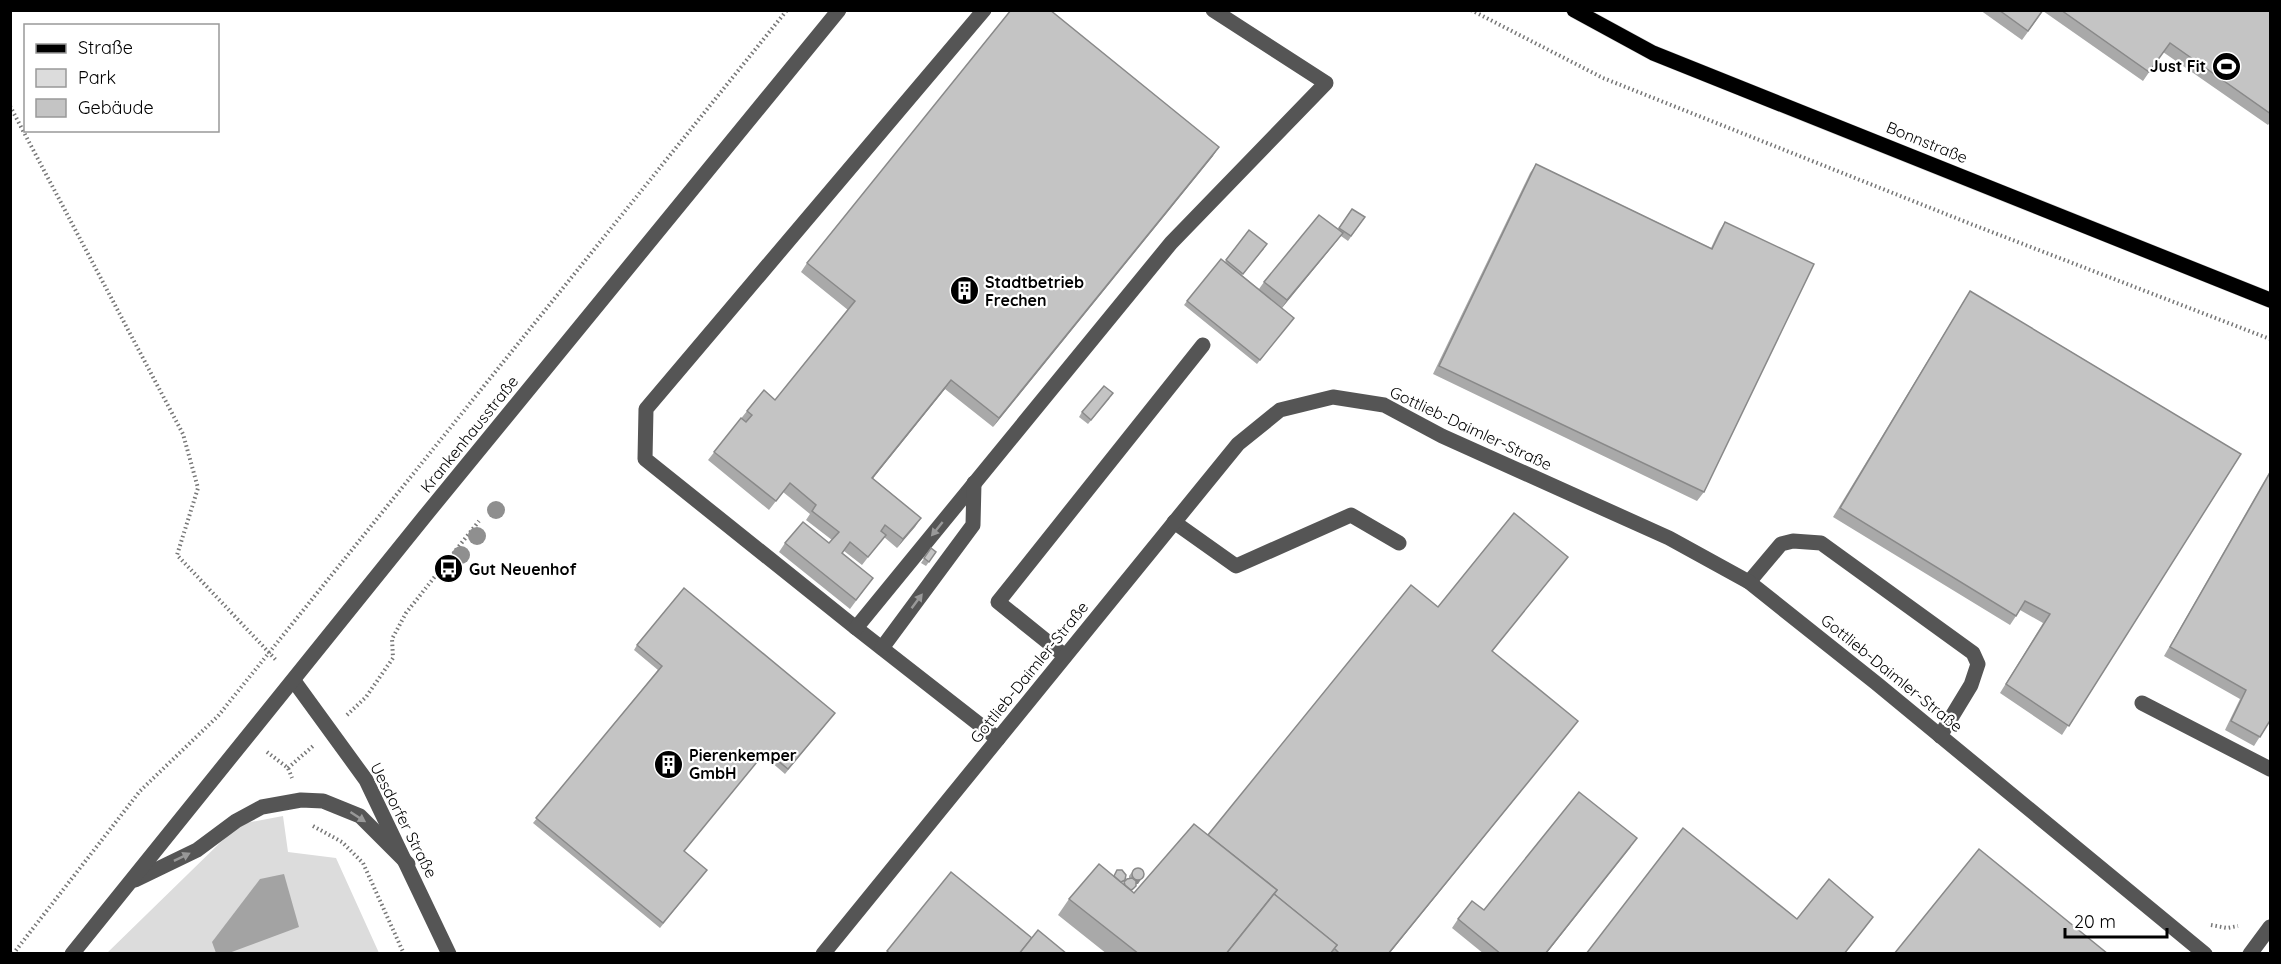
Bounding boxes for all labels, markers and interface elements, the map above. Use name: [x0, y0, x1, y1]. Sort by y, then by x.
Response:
legend: [24, 24, 219, 132]
text: Straße: [78, 36, 133, 59]
sports icon: Just Fit: [2211, 50, 2243, 82]
place label: Just Fit: [2150, 56, 2206, 76]
text: Park: [78, 66, 116, 89]
text: Gebäude: [78, 96, 154, 119]
street label: Bonnstraße: [1883, 117, 1971, 167]
place label: Stadtbetrieb Frechen: [985, 272, 1084, 310]
building icon: Stadtbetrieb Frechen: [948, 275, 980, 307]
street label: Krankenhausstraße: [416, 372, 522, 496]
street label: Gottlieb-Daimler-Straße: [1387, 382, 1555, 474]
one-way arrow: [931, 521, 943, 536]
bus stop icon: Gut Neuenhof: [432, 553, 464, 585]
place label: Gut Neuenhof: [469, 559, 576, 579]
one-way arrow: [910, 593, 922, 608]
street label: Gottlieb-Daimler-Straße: [966, 597, 1092, 747]
street label: Gottlieb-Daimler-Straße: [1817, 610, 1967, 736]
place label: Pierenkemper GmbH: [689, 745, 797, 783]
building icon: Pierenkemper GmbH: [652, 748, 684, 780]
street label: Uesdorfer Straße: [366, 759, 442, 881]
one-way arrow: [350, 811, 367, 822]
one-way arrow: [173, 852, 190, 862]
scale bar: [2065, 901, 2167, 939]
text: 20 m: [2074, 910, 2116, 933]

